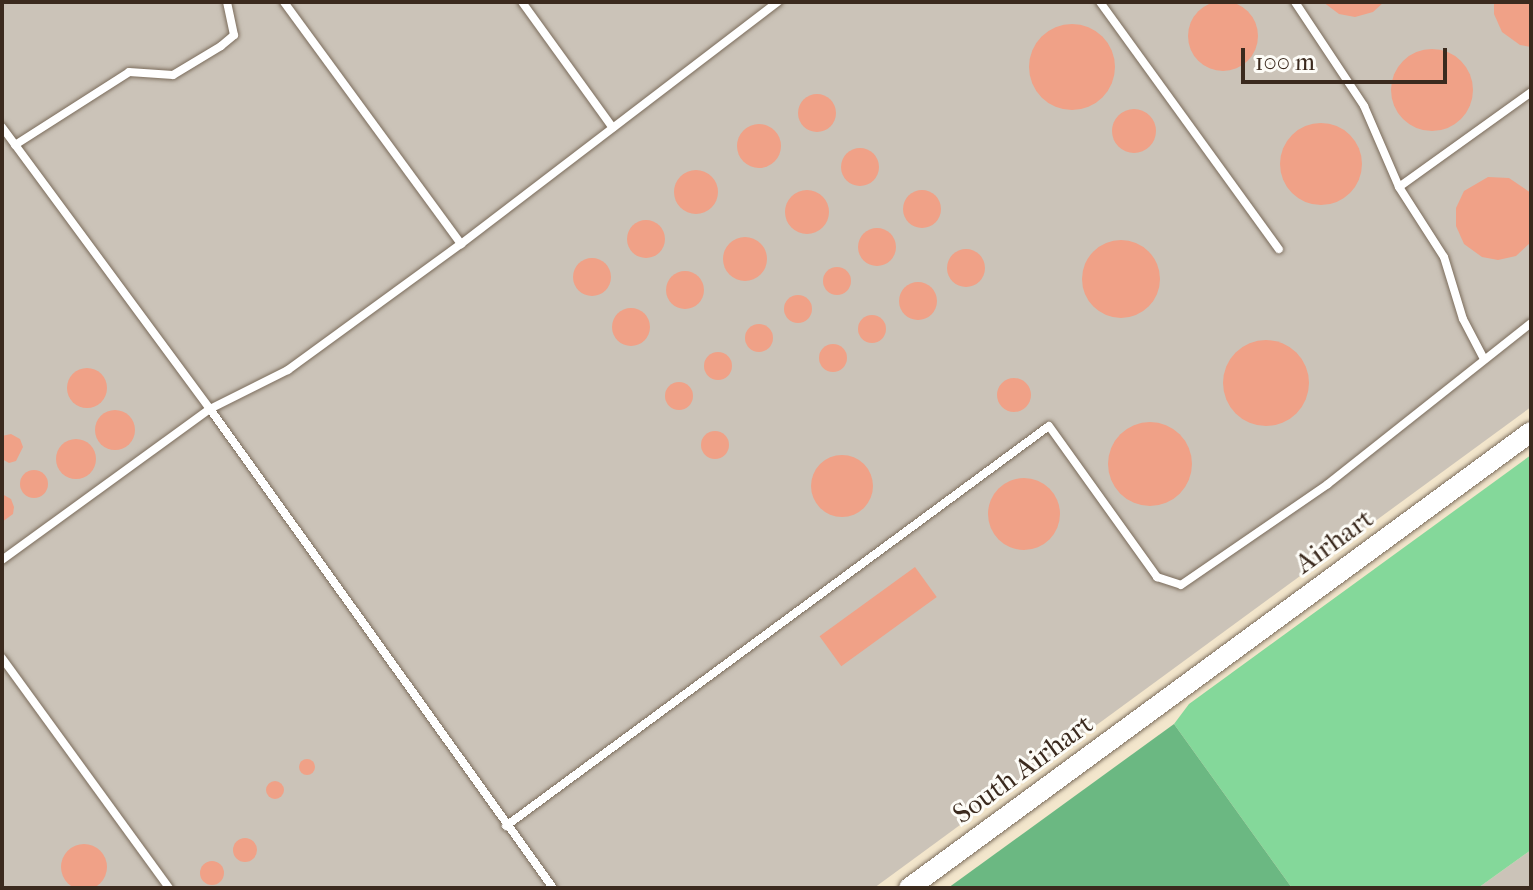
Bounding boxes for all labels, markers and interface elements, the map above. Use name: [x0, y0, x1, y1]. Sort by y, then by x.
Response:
scale bar: [1245, 32, 1451, 82]
text: 100 m: [1255, 48, 1315, 76]
street label: Airhart: [1288, 501, 1380, 581]
street label: South Airhart: [946, 707, 1100, 831]

